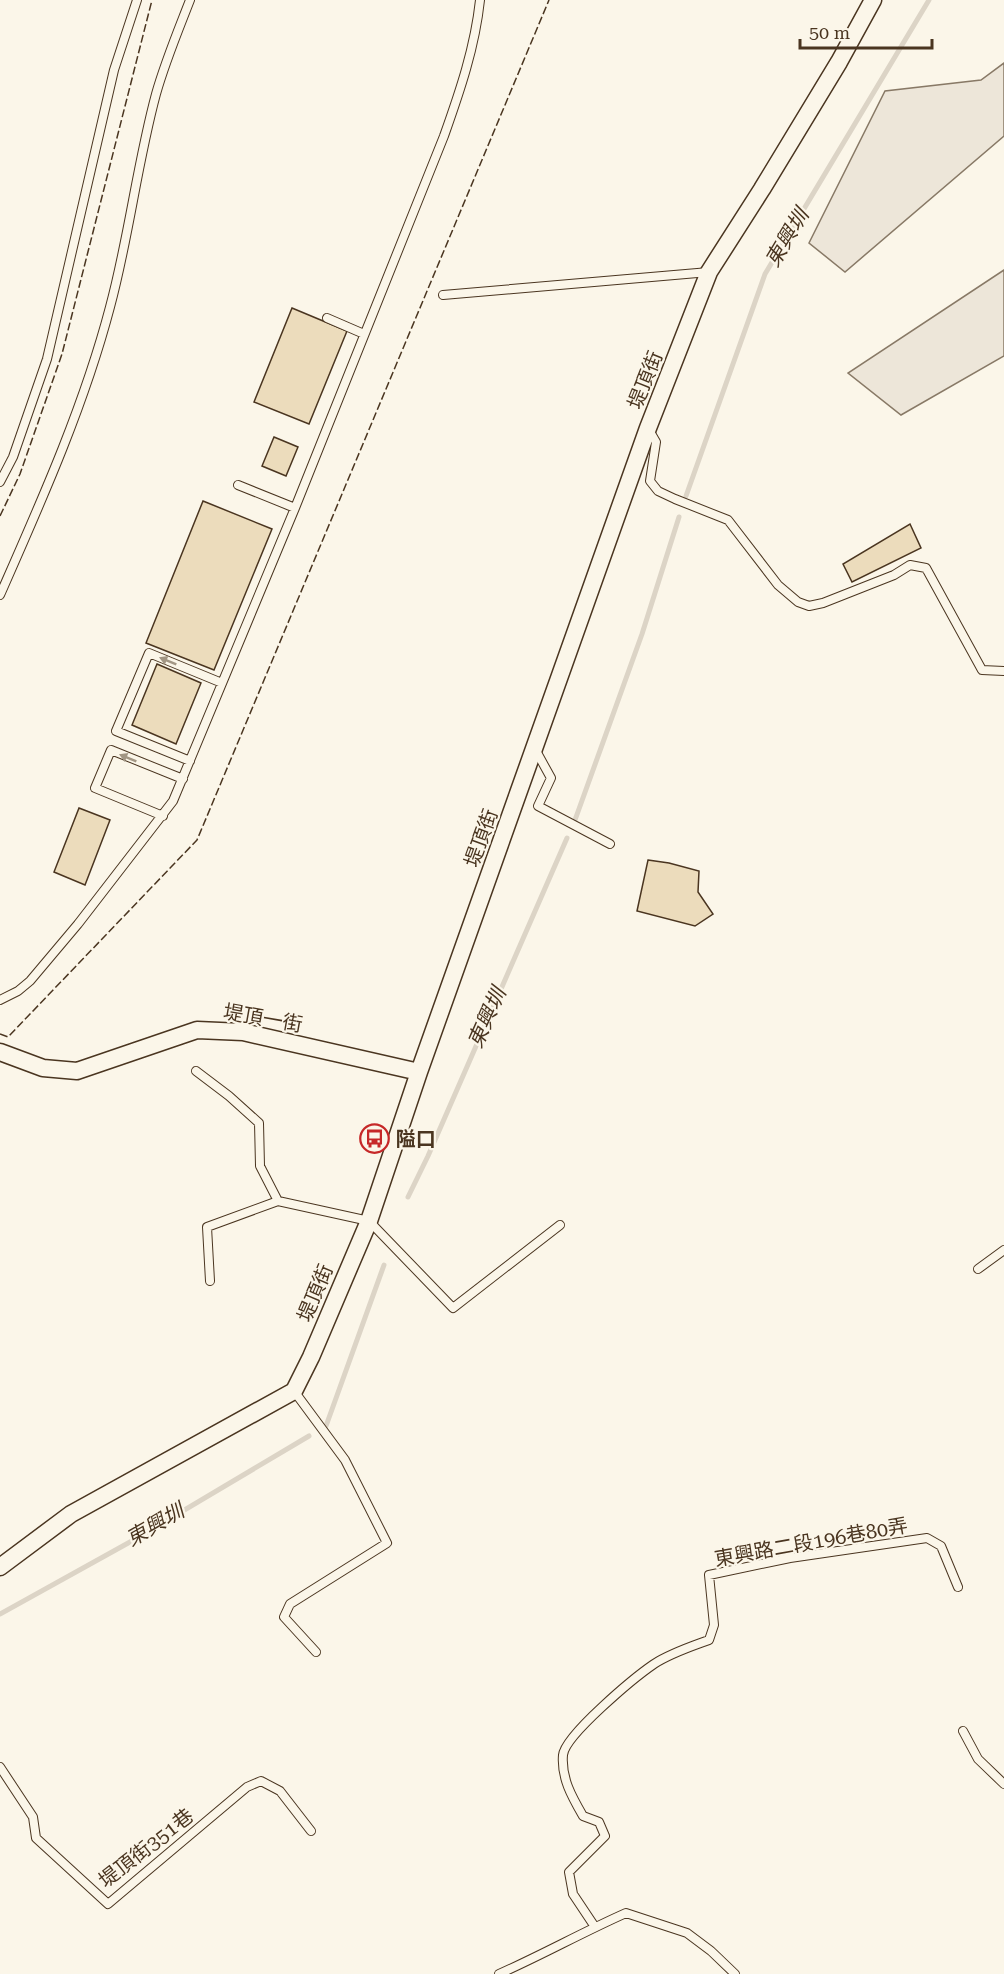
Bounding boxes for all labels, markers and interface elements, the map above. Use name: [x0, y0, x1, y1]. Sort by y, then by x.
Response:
scale bar: [800, 12, 932, 50]
text: 50 m: [809, 22, 850, 43]
water label: 東興圳: [760, 202, 815, 271]
street label: 堤頂街: [623, 348, 667, 412]
one-way arrow: [159, 656, 177, 665]
one-way arrow: [119, 752, 137, 762]
street label: 堤頂街: [459, 806, 503, 870]
water label: 東興圳: [463, 982, 512, 1052]
street label: 堤頂一街: [222, 999, 304, 1037]
bus stop icon: 隘口: [359, 1123, 391, 1155]
place label: 隘口: [396, 1127, 436, 1151]
street label: 堤頂街: [292, 1261, 338, 1325]
water label: 東興圳: [122, 1497, 191, 1551]
street label: 東興路二段196巷80弄: [712, 1513, 910, 1571]
street label: 堤頂街351巷: [94, 1804, 198, 1892]

